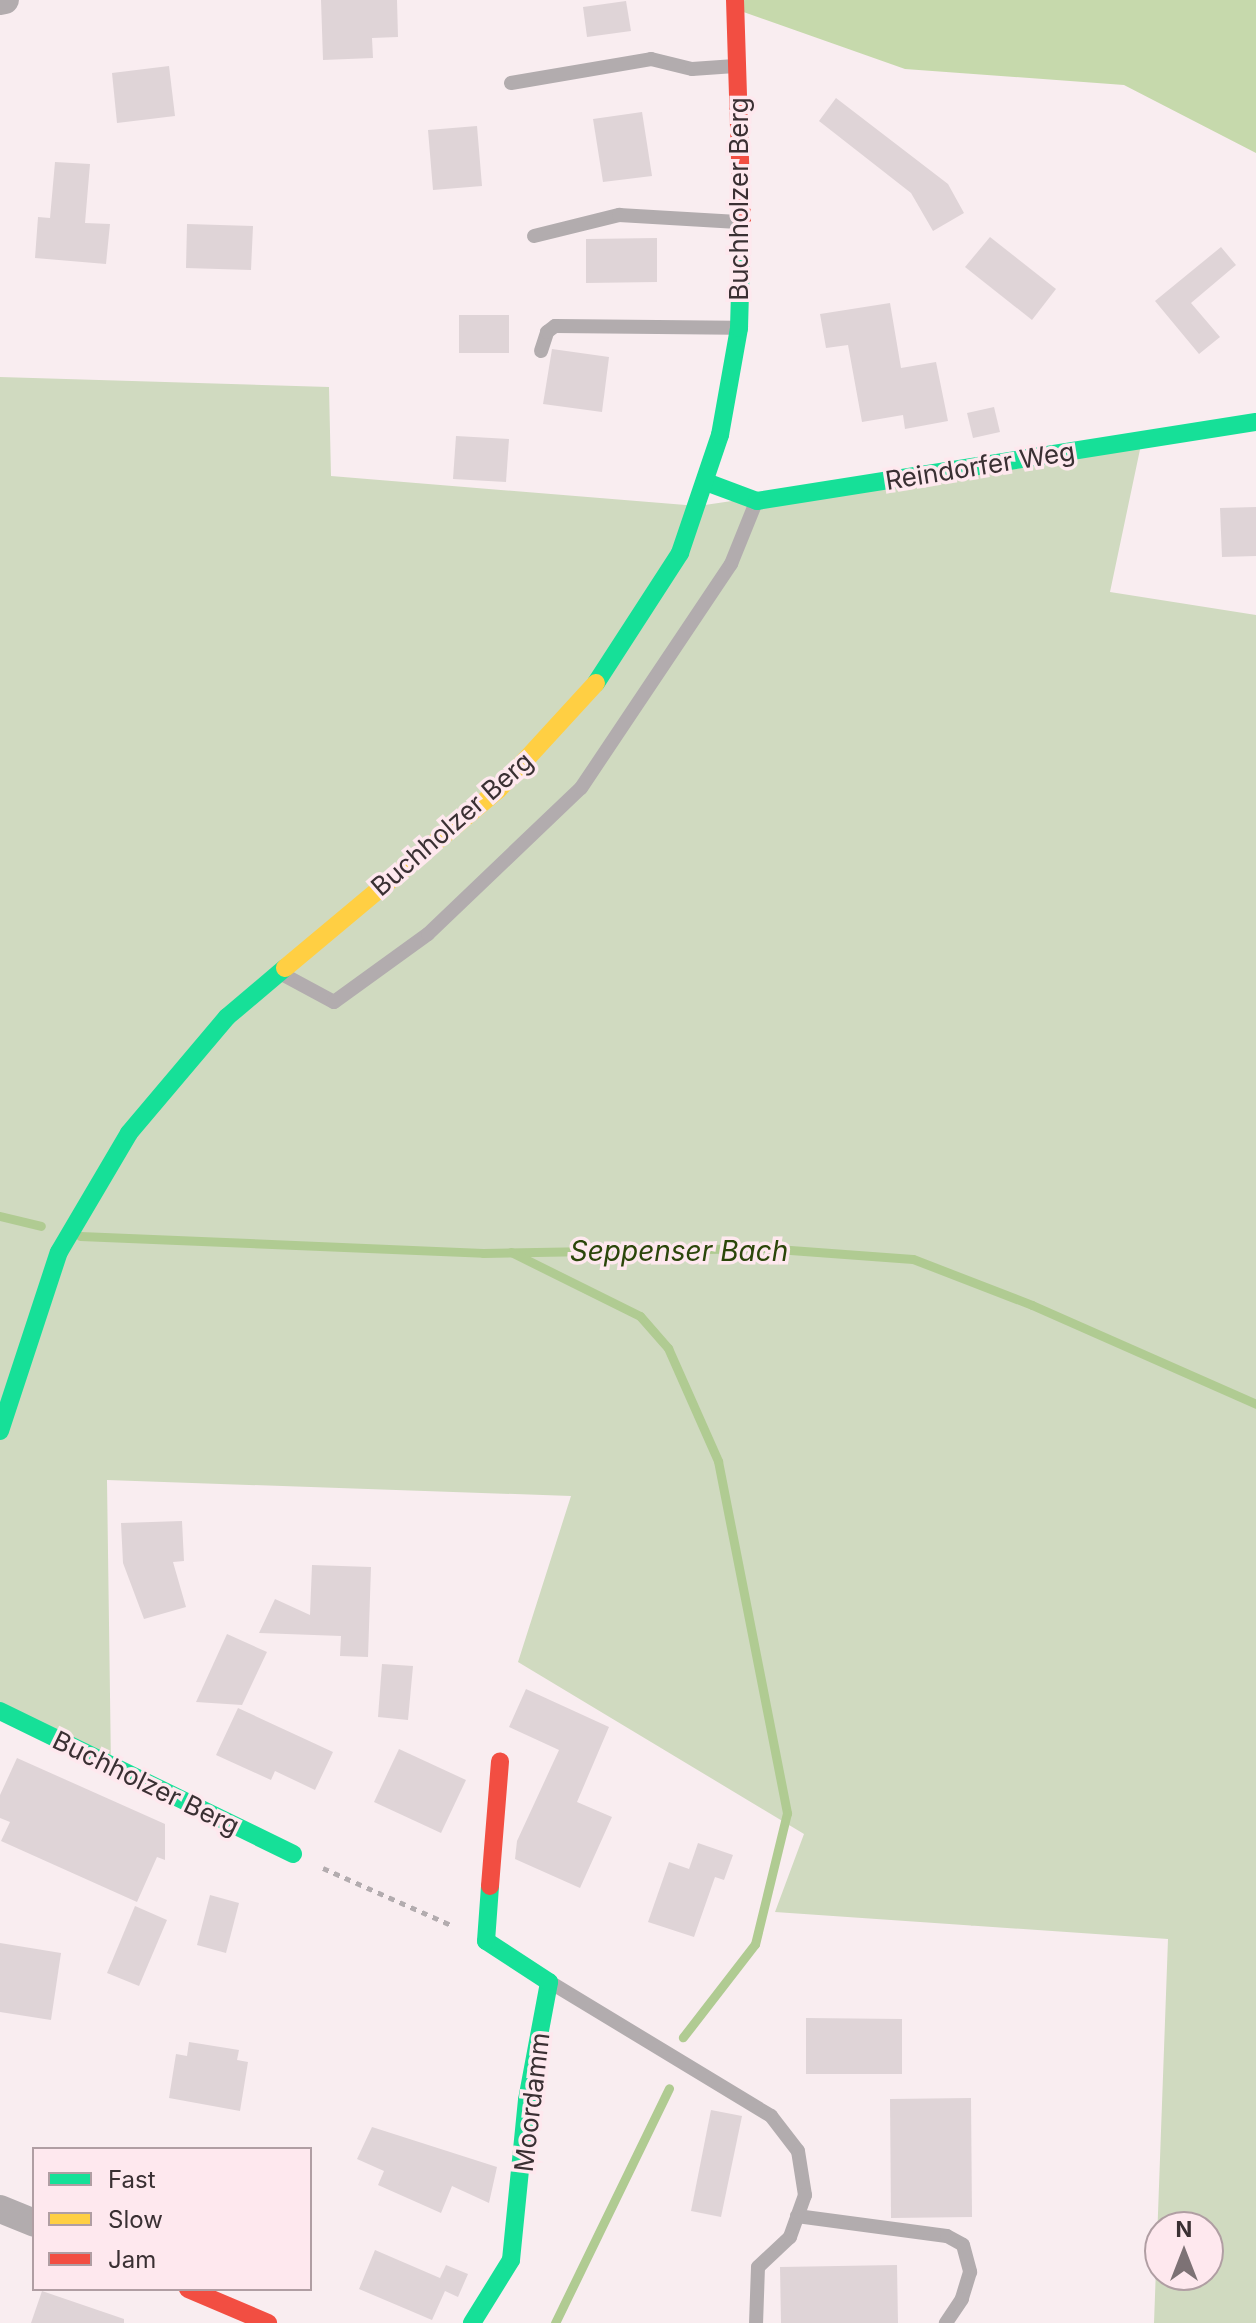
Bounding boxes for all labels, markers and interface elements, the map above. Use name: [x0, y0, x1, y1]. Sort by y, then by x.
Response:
street label: Buchholzer Berg: [723, 97, 755, 301]
street label: Reindorfer Weg: [883, 436, 1077, 496]
street label: Buchholzer Berg: [365, 745, 539, 903]
water label: Seppenser Bach: [570, 1234, 788, 1268]
street label: Buchholzer Berg: [48, 1724, 244, 1842]
street label: Moordamm: [508, 2031, 556, 2173]
legend: [32, 2147, 312, 2291]
text: Fast: [108, 2165, 156, 2194]
text: Slow: [108, 2205, 163, 2234]
north arrow: [1144, 2211, 1224, 2291]
text: N: [1176, 2216, 1192, 2242]
text: Jam: [108, 2245, 156, 2274]

